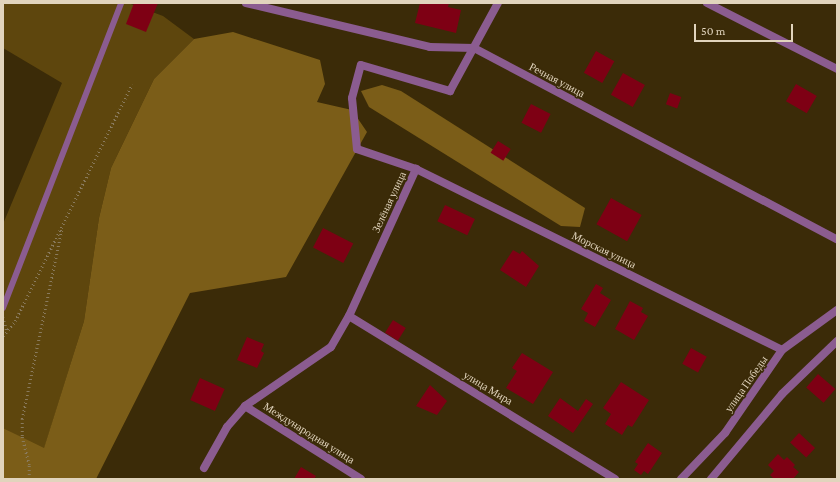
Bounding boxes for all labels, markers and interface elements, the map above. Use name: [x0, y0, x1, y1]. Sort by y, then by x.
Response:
scale bar: [696, 16, 795, 42]
text: 50 m: [701, 24, 725, 38]
street label: Речная улица: [527, 60, 587, 100]
street label: Зелёная улица: [369, 169, 409, 235]
street label: Морская улица: [570, 229, 638, 271]
street label: улица Победы: [722, 353, 770, 415]
street label: улица Мира: [461, 368, 515, 408]
street label: Международная улица: [261, 399, 357, 467]

